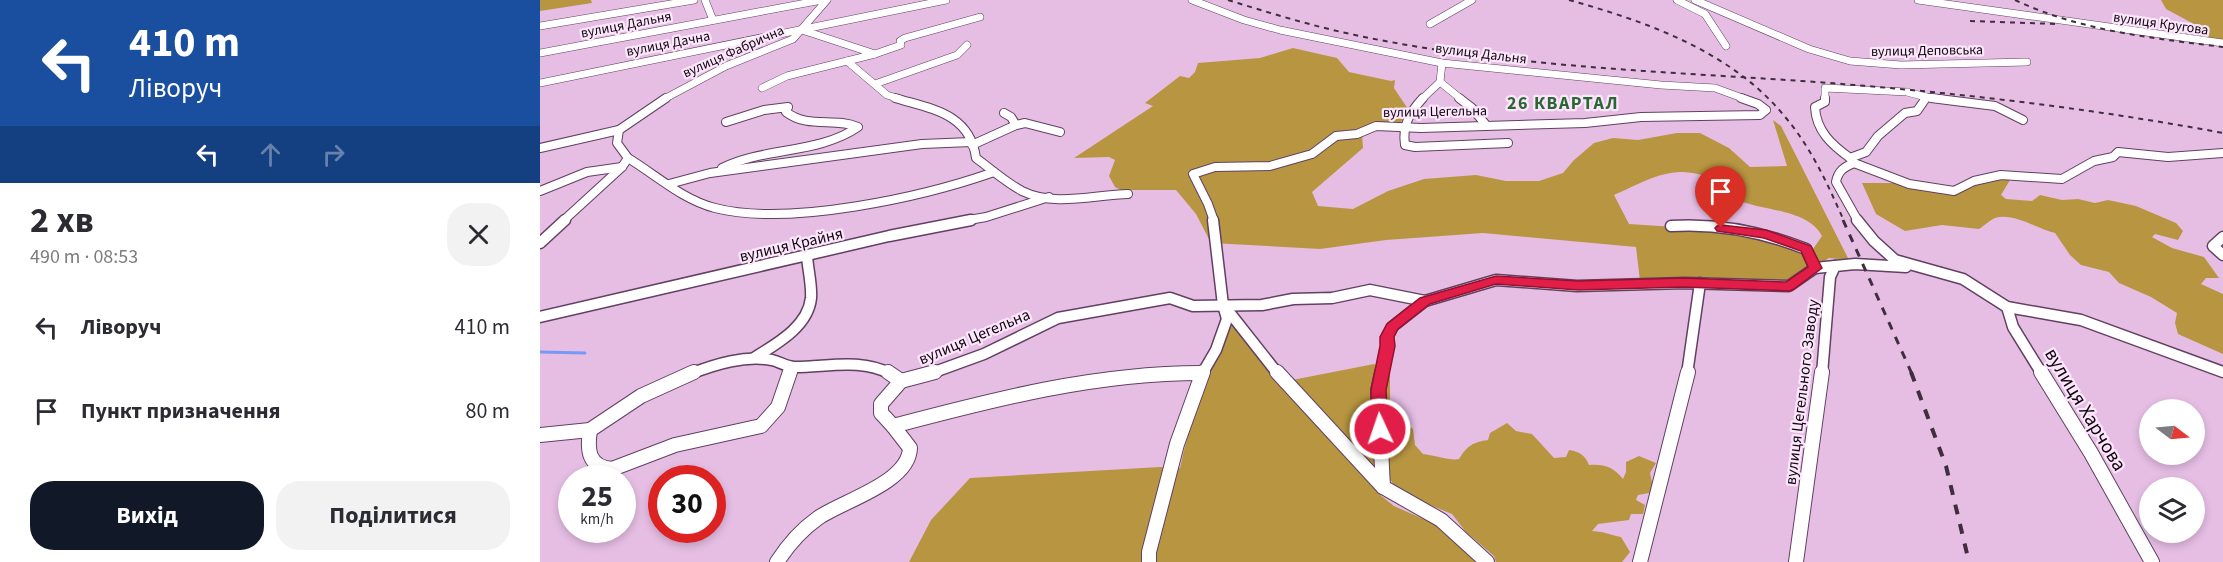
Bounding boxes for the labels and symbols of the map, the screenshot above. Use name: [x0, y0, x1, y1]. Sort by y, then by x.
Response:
street label: вулиця Дальня: [579, 6, 673, 44]
street label: вулиця Кругова: [2112, 7, 2210, 41]
street label: вулиця Фабрична: [680, 21, 787, 83]
street label: вулиця Дачна: [625, 26, 712, 62]
street label: вулиця Дальня: [1434, 38, 1528, 70]
street label: вулиця Деповська: [1871, 40, 1983, 62]
district label: 26 КВАРТАЛ: [1507, 91, 1619, 116]
street label: вулиця Цегельна: [1383, 101, 1487, 123]
pin: [1695, 166, 1746, 228]
street label: вулиця Крайня: [737, 222, 845, 268]
street label: вулиця Цегельного Заводу: [1780, 298, 1824, 486]
street label: вулиця Цегельна: [915, 304, 1033, 370]
street label: вулиця Харчова: [2037, 343, 2133, 476]
position arrow: [1348, 397, 1412, 461]
north arrow: [2139, 399, 2205, 465]
speed limit sign: 30: [648, 465, 726, 543]

